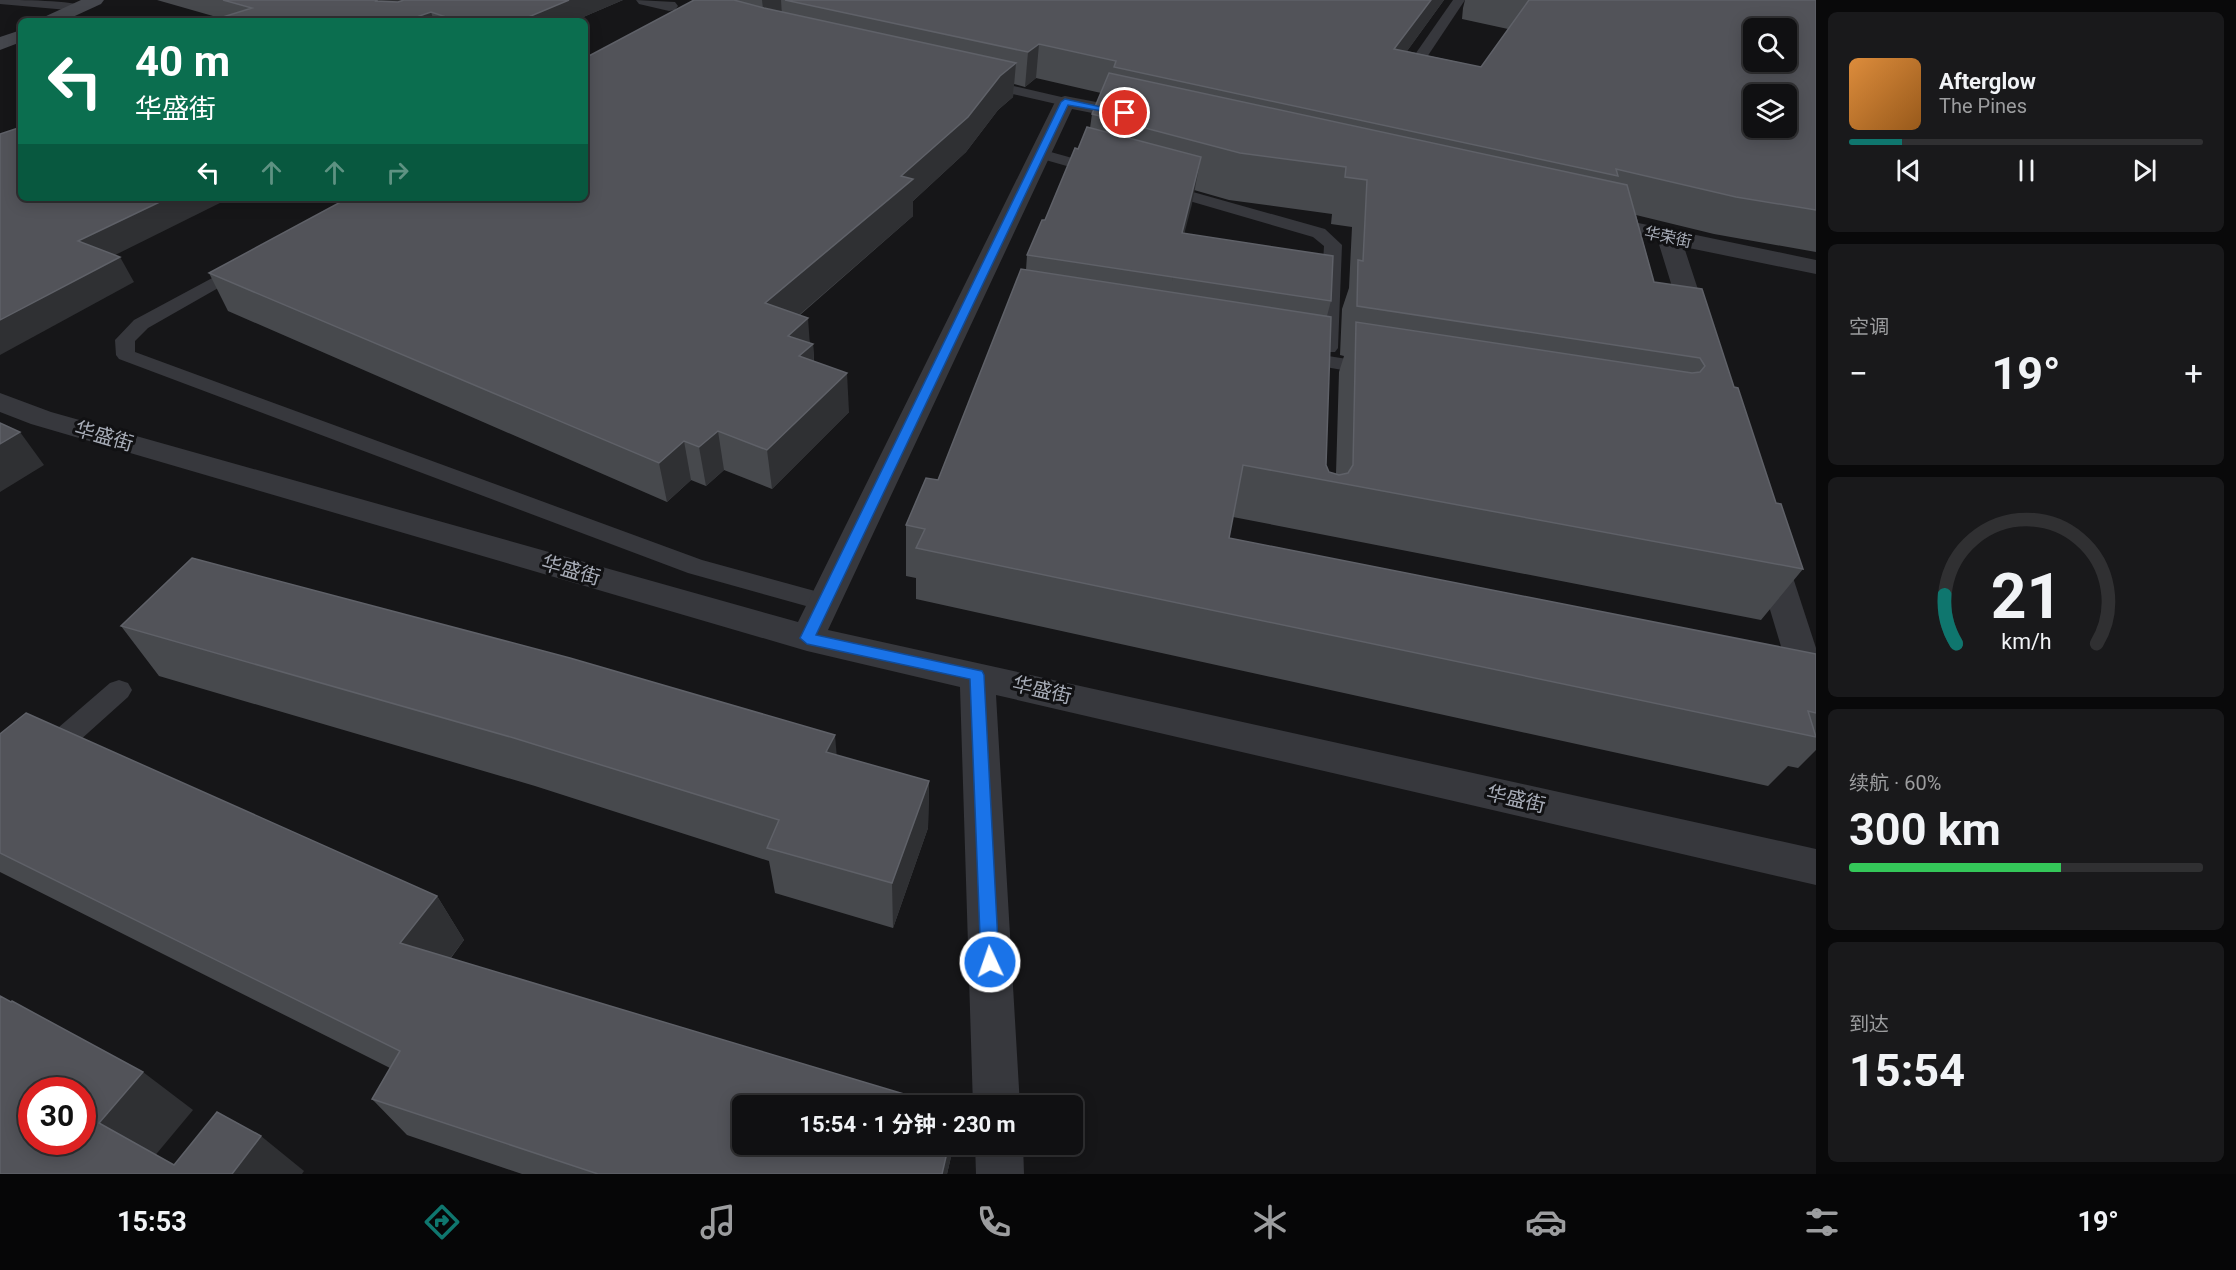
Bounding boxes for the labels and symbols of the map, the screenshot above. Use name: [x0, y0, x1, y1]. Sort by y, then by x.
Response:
pin: [1099, 87, 1150, 138]
street label: 华荣街: [1643, 223, 1693, 251]
street label: 华盛街: [72, 416, 136, 456]
street label: 华盛街: [539, 550, 603, 590]
street label: 华盛街: [1010, 672, 1074, 708]
street label: 华盛街: [1484, 781, 1548, 817]
position arrow: [958, 930, 1022, 994]
speed limit sign: 30: [18, 1077, 96, 1155]

